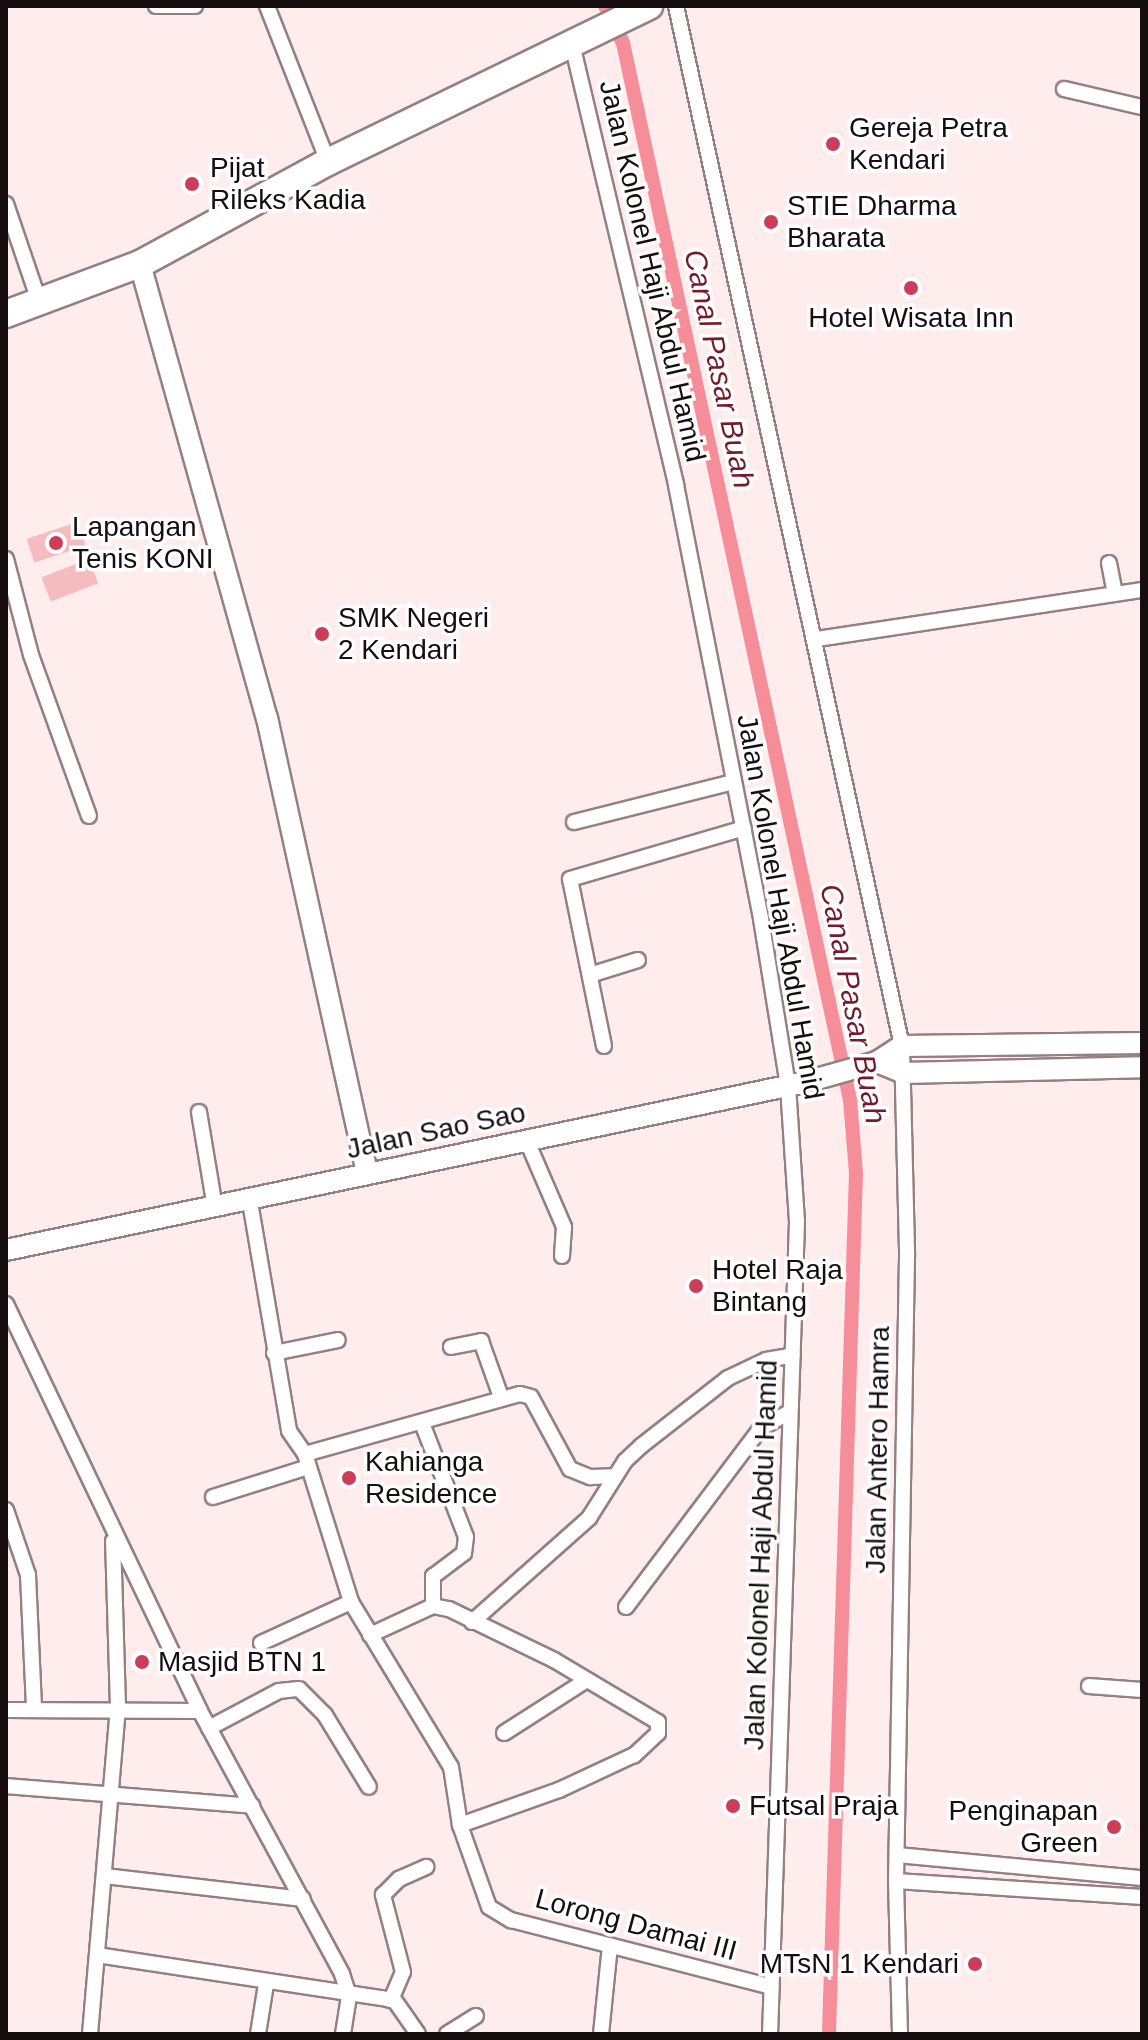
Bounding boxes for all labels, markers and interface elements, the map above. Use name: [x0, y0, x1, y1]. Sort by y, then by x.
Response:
street label: Jalan Kolonel Haji Abdul Hamid: [592, 76, 712, 466]
place label: Gereja Petra Kendari: [849, 111, 1008, 177]
marker: Gereja Petra Kendari: [824, 135, 842, 153]
place label: Pijat Rileks Kadia: [210, 151, 366, 217]
marker: Pijat Rileks Kadia: [181, 173, 203, 195]
place label: STIE Dharma Bharata: [787, 189, 957, 255]
marker: STIE Dharma Bharata: [762, 213, 780, 231]
water label: Canal Pasar Buah: [676, 246, 762, 492]
marker: Hotel Wisata Inn: [902, 279, 920, 297]
place label: Hotel Wisata Inn: [808, 301, 1014, 335]
place label: Lapangan Tenis KONI: [72, 510, 214, 576]
marker: Lapangan Tenis KONI: [47, 534, 65, 552]
place label: SMK Negeri 2 Kendari: [338, 601, 489, 667]
marker: SMK Negeri 2 Kendari: [313, 625, 331, 643]
street label: Jalan Kolonel Haji Abdul Hamid: [729, 711, 831, 1103]
water label: Canal Pasar Buah: [812, 881, 894, 1127]
street label: Jalan Sao Sao: [343, 1096, 529, 1166]
place label: Hotel Raja Bintang: [712, 1253, 843, 1319]
marker: Hotel Raja Bintang: [687, 1277, 705, 1295]
street label: Jalan Antero Hamra: [859, 1325, 897, 1575]
street label: Jalan Kolonel Haji Abdul Hamid: [737, 1358, 785, 1752]
place label: Kahianga Residence: [365, 1445, 497, 1511]
marker: Kahianga Residence: [340, 1469, 358, 1487]
place label: Masjid BTN 1: [158, 1645, 326, 1679]
marker: Masjid BTN 1: [133, 1653, 151, 1671]
place label: Futsal Praja: [749, 1789, 898, 1823]
place label: Penginapan Green: [949, 1794, 1098, 1860]
marker: Futsal Praja: [724, 1797, 742, 1815]
marker: Penginapan Green: [1105, 1818, 1123, 1836]
street label: Lorong Damai III: [532, 1882, 740, 1968]
place label: MTsN 1 Kendari: [760, 1947, 959, 1981]
marker: MTsN 1 Kendari: [966, 1955, 984, 1973]

